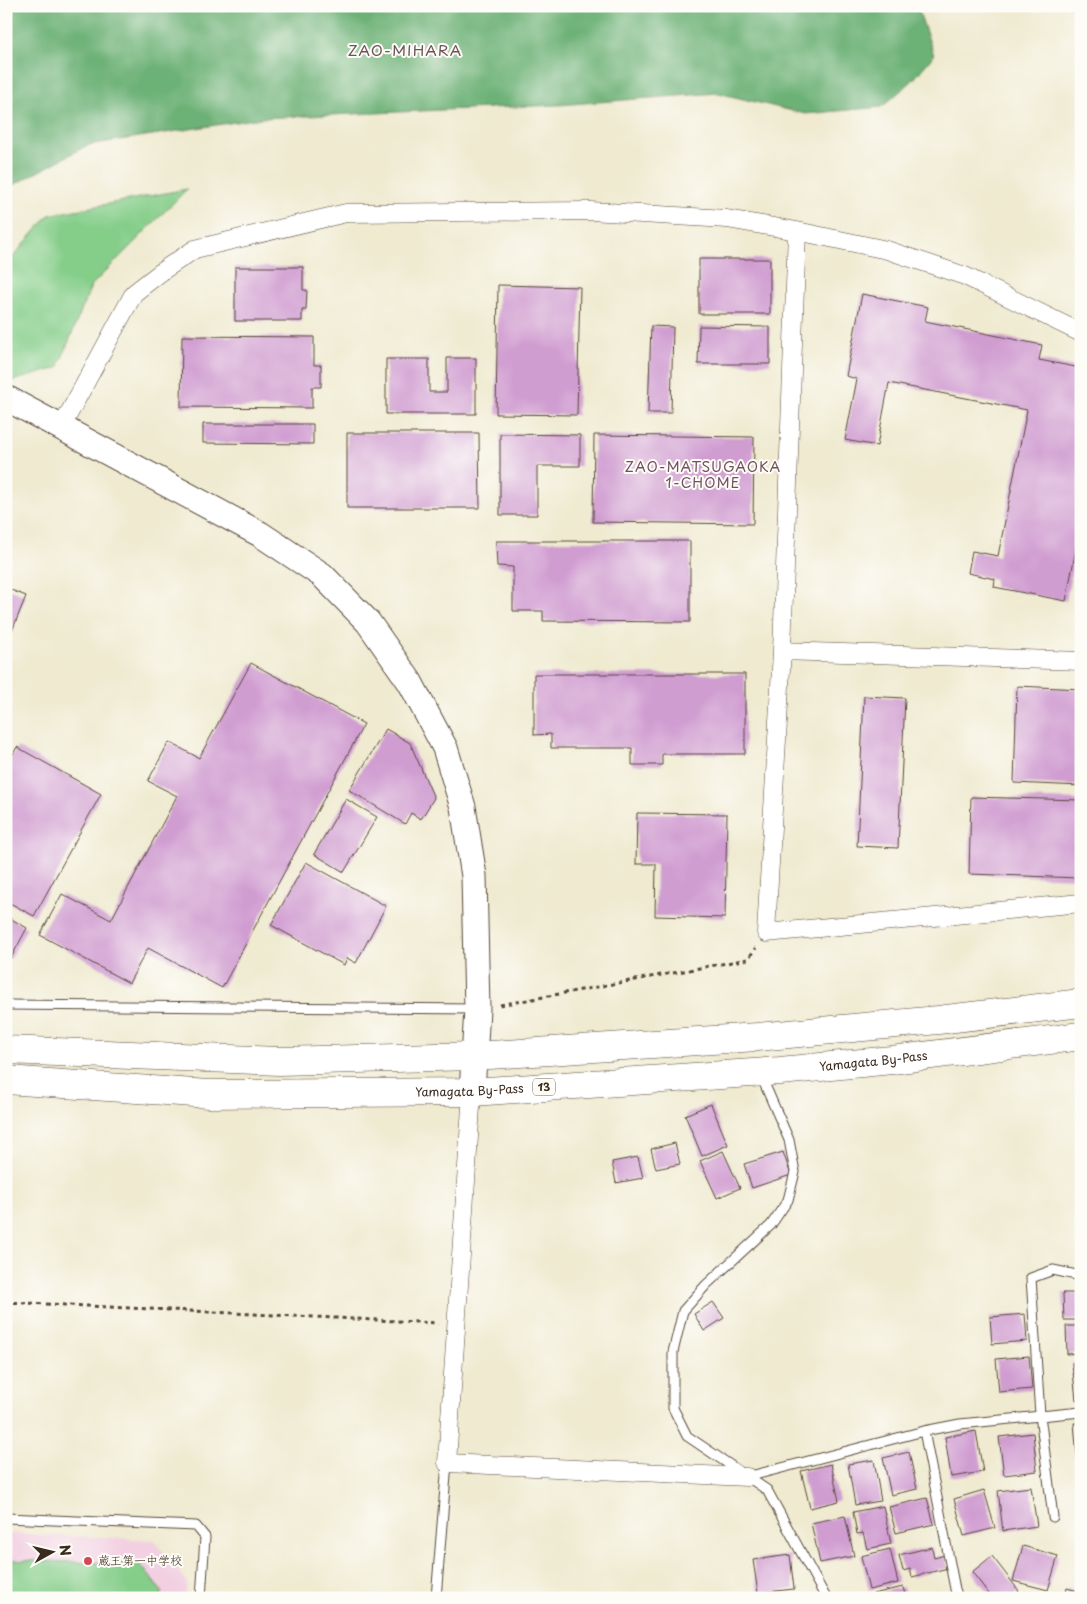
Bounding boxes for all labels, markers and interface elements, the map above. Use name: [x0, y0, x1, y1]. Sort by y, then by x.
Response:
district label: ZAO-MIHARA: [348, 38, 462, 61]
district label: ZAO-MATSUGAOKA 1-CHOME: [625, 456, 781, 493]
street label: Yamagata By-Pass: [818, 1046, 929, 1075]
street label: Yamagata By-Pass: [415, 1078, 525, 1100]
road number: 13: [533, 1078, 555, 1096]
north arrow: [28, 1526, 78, 1576]
text: N: [54, 1543, 77, 1557]
place label: 蔵王第一中学校: [98, 1551, 182, 1569]
marker: 蔵王第一中学校: [82, 1555, 94, 1567]

